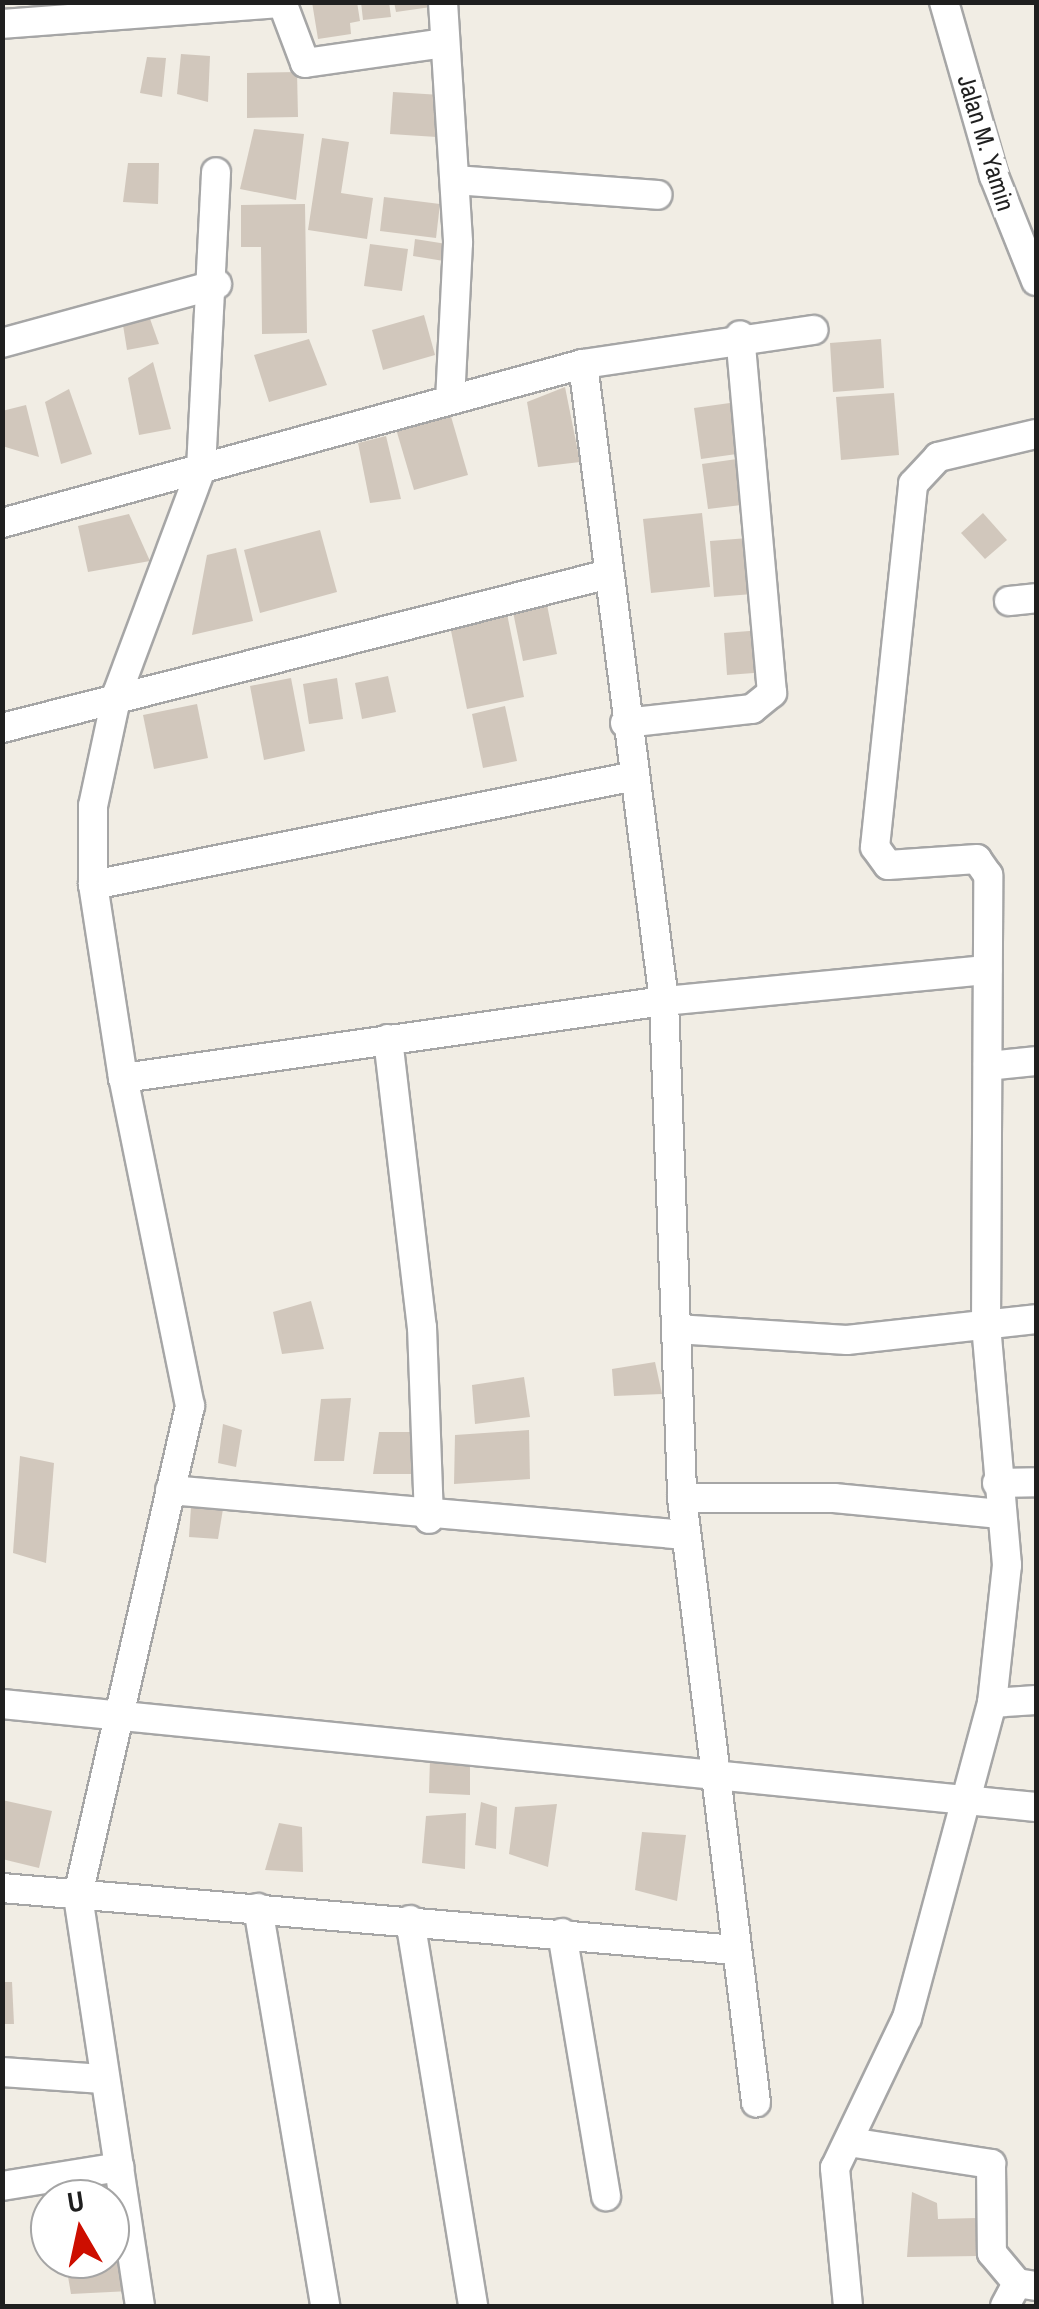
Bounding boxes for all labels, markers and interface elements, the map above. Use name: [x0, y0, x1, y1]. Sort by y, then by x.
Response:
street label: Jalan M. Yamin: [951, 71, 1021, 215]
north arrow: [30, 2179, 130, 2279]
text: U: [64, 2181, 87, 2221]

